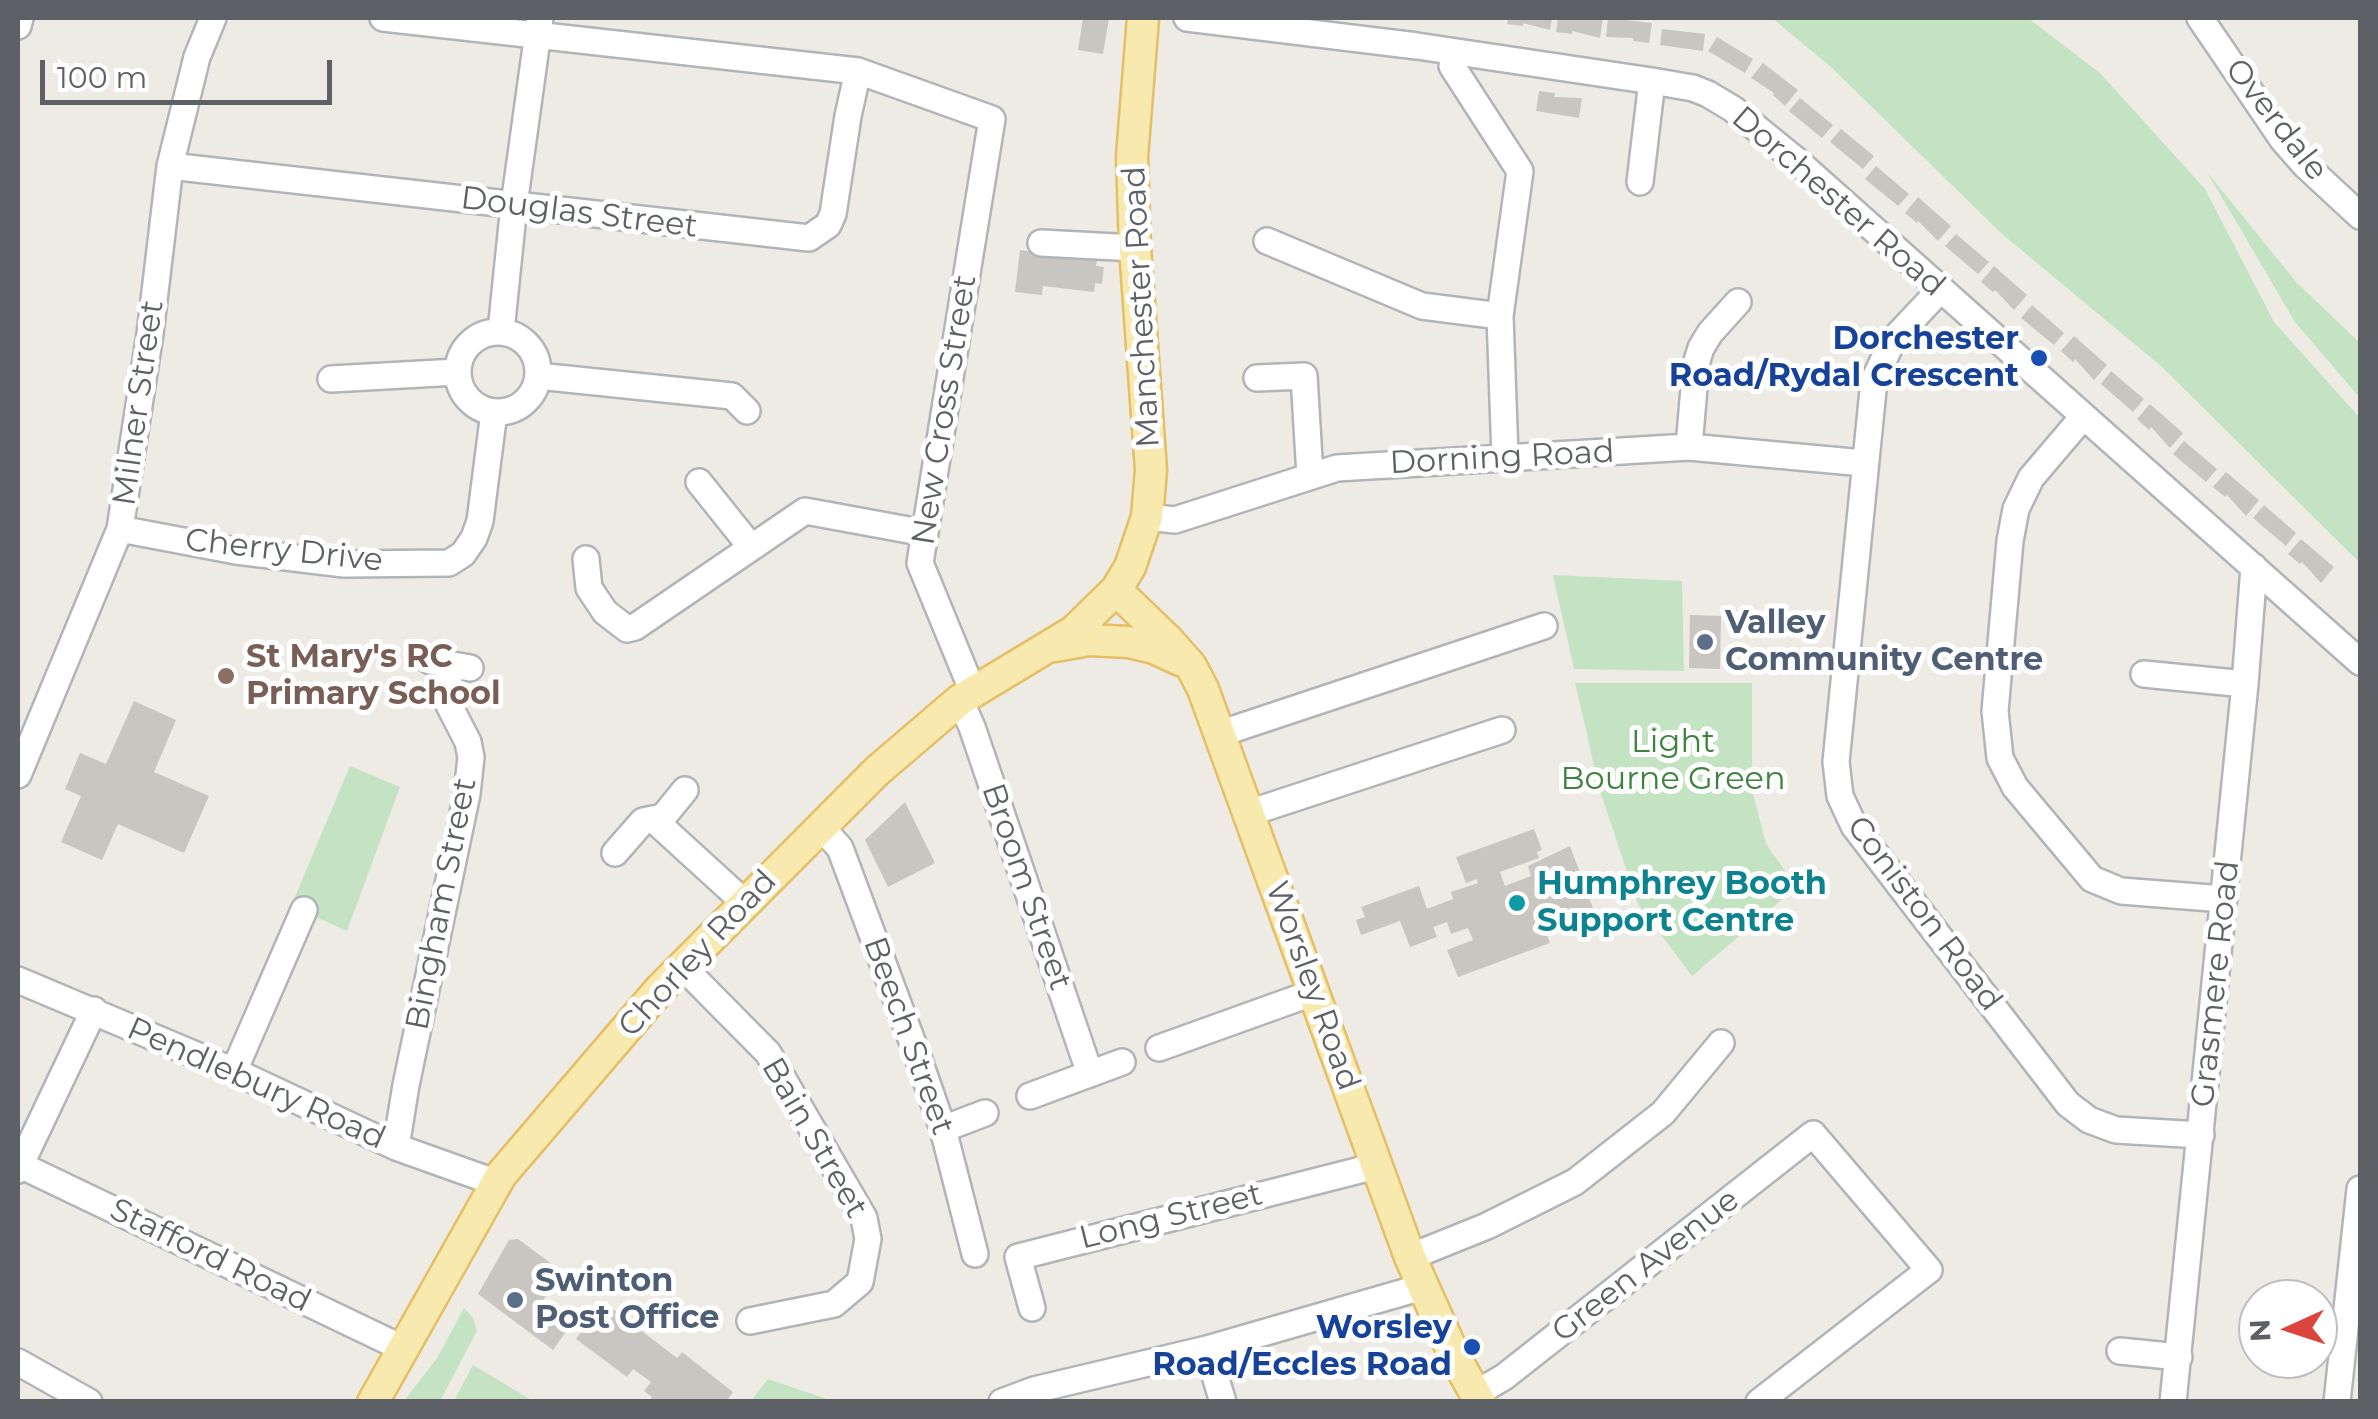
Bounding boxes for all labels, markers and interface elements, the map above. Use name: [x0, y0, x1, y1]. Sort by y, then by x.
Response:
scale bar: [45, 40, 338, 102]
street label: Overdale: [2217, 51, 2335, 189]
text: 100 m: [57, 59, 147, 96]
street label: Dorchester Road: [1724, 99, 1952, 305]
street label: Manchester Road: [1115, 165, 1169, 449]
street label: Douglas Street: [458, 179, 700, 247]
street label: New Cross Street: [905, 272, 985, 548]
street label: Milner Street: [106, 298, 172, 508]
place label: Dorchester Road/Rydal Crescent: [1669, 321, 2019, 396]
marker: Dorchester Road/Rydal Crescent: [2028, 347, 2050, 369]
street label: Dorning Road: [1389, 433, 1615, 483]
street label: Cherry Drive: [183, 522, 385, 580]
place label: Valley Community Centre: [1725, 605, 2043, 680]
marker: Valley Community Centre: [1694, 631, 1716, 653]
place label: St Mary's RC Primary School: [246, 639, 501, 714]
marker: St Mary's RC Primary School: [215, 665, 237, 687]
park label: Light Bourne Green: [1560, 724, 1786, 799]
street label: Bingham Street: [399, 775, 485, 1033]
street label: Broom Street: [973, 779, 1079, 995]
street label: Coniston Road: [1838, 809, 2010, 1019]
street label: Grasmere Road: [2184, 859, 2248, 1109]
street label: Chorley Road: [611, 863, 785, 1045]
place label: Humphrey Booth Support Centre: [1537, 866, 1827, 941]
street label: Worsley Road: [1256, 876, 1368, 1096]
marker: Humphrey Booth Support Centre: [1506, 892, 1528, 914]
street label: Beech Street: [855, 932, 961, 1140]
street label: Pendlebury Road: [121, 1010, 391, 1158]
street label: Bain Street: [753, 1051, 875, 1225]
street label: Long Street: [1075, 1176, 1267, 1258]
street label: Green Avenue: [1545, 1181, 1747, 1351]
street label: Stafford Road: [103, 1191, 317, 1321]
place label: Swinton Post Office: [535, 1263, 719, 1338]
north arrow: [2238, 1279, 2338, 1379]
marker: Swinton Post Office: [504, 1289, 526, 1311]
place label: Worsley Road/Eccles Road: [1152, 1310, 1452, 1385]
text: N: [2242, 1318, 2278, 1343]
marker: Worsley Road/Eccles Road: [1461, 1336, 1483, 1358]

